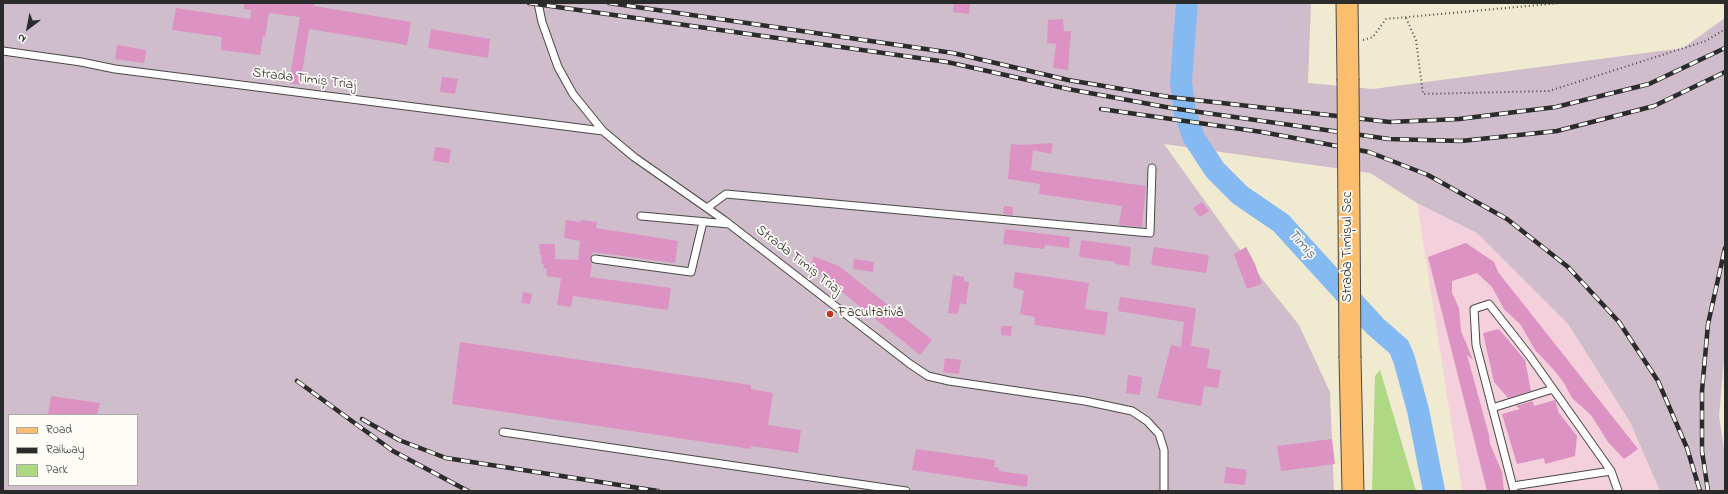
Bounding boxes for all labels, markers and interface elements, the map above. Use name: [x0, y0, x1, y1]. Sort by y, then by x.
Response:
north arrow: [8, 8, 48, 48]
text: N: [14, 29, 29, 47]
street label: Strada Timiș Triaj: [251, 65, 357, 95]
street label: Strada Timișul Sec: [1341, 192, 1357, 302]
street label: Strada Timiș Triaj: [752, 222, 844, 300]
water label: Timiș: [1283, 227, 1319, 263]
place label: Facultativă: [838, 306, 903, 322]
marker: Facultativă: [825, 309, 835, 319]
legend: [8, 414, 138, 486]
text: Road: [46, 421, 72, 439]
text: Railway: [46, 441, 84, 459]
text: Park: [46, 461, 68, 479]

